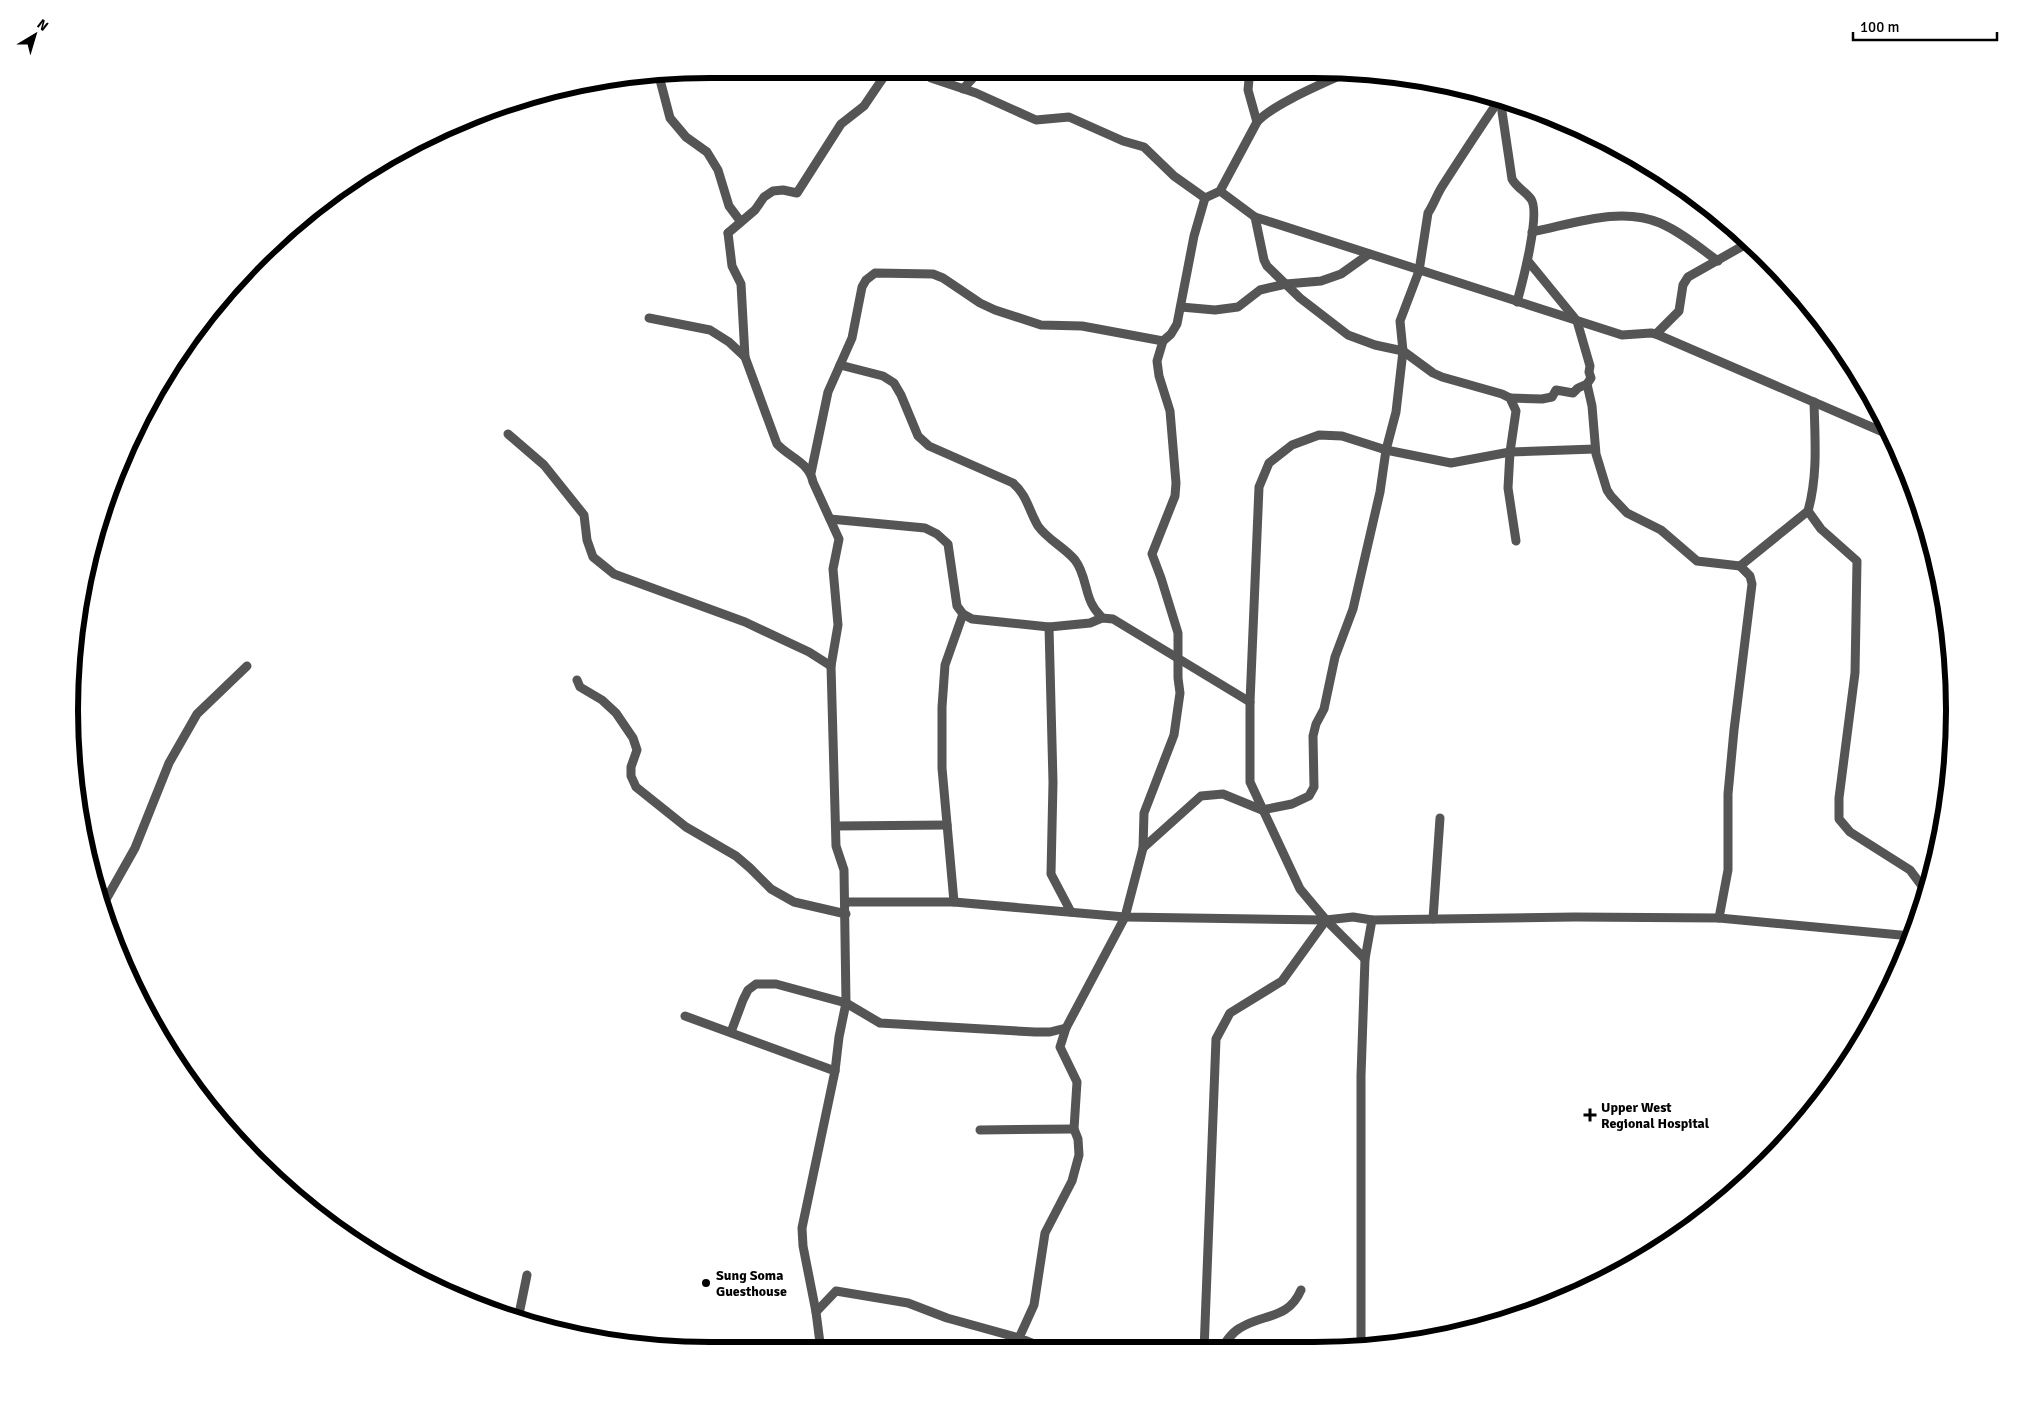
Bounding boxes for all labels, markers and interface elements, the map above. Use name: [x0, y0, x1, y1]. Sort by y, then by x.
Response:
north arrow: [10, 10, 60, 60]
scale bar: [1853, 10, 1997, 42]
text: N: [34, 15, 52, 35]
text: 100 m: [1860, 18, 1900, 36]
place label: Upper West Regional Hospital: [1601, 1099, 1710, 1132]
marker: Upper West Regional Hospital: [1583, 1108, 1597, 1122]
place label: Sung Soma Guesthouse: [716, 1267, 787, 1300]
marker: Sung Soma Guesthouse: [700, 1277, 712, 1289]

